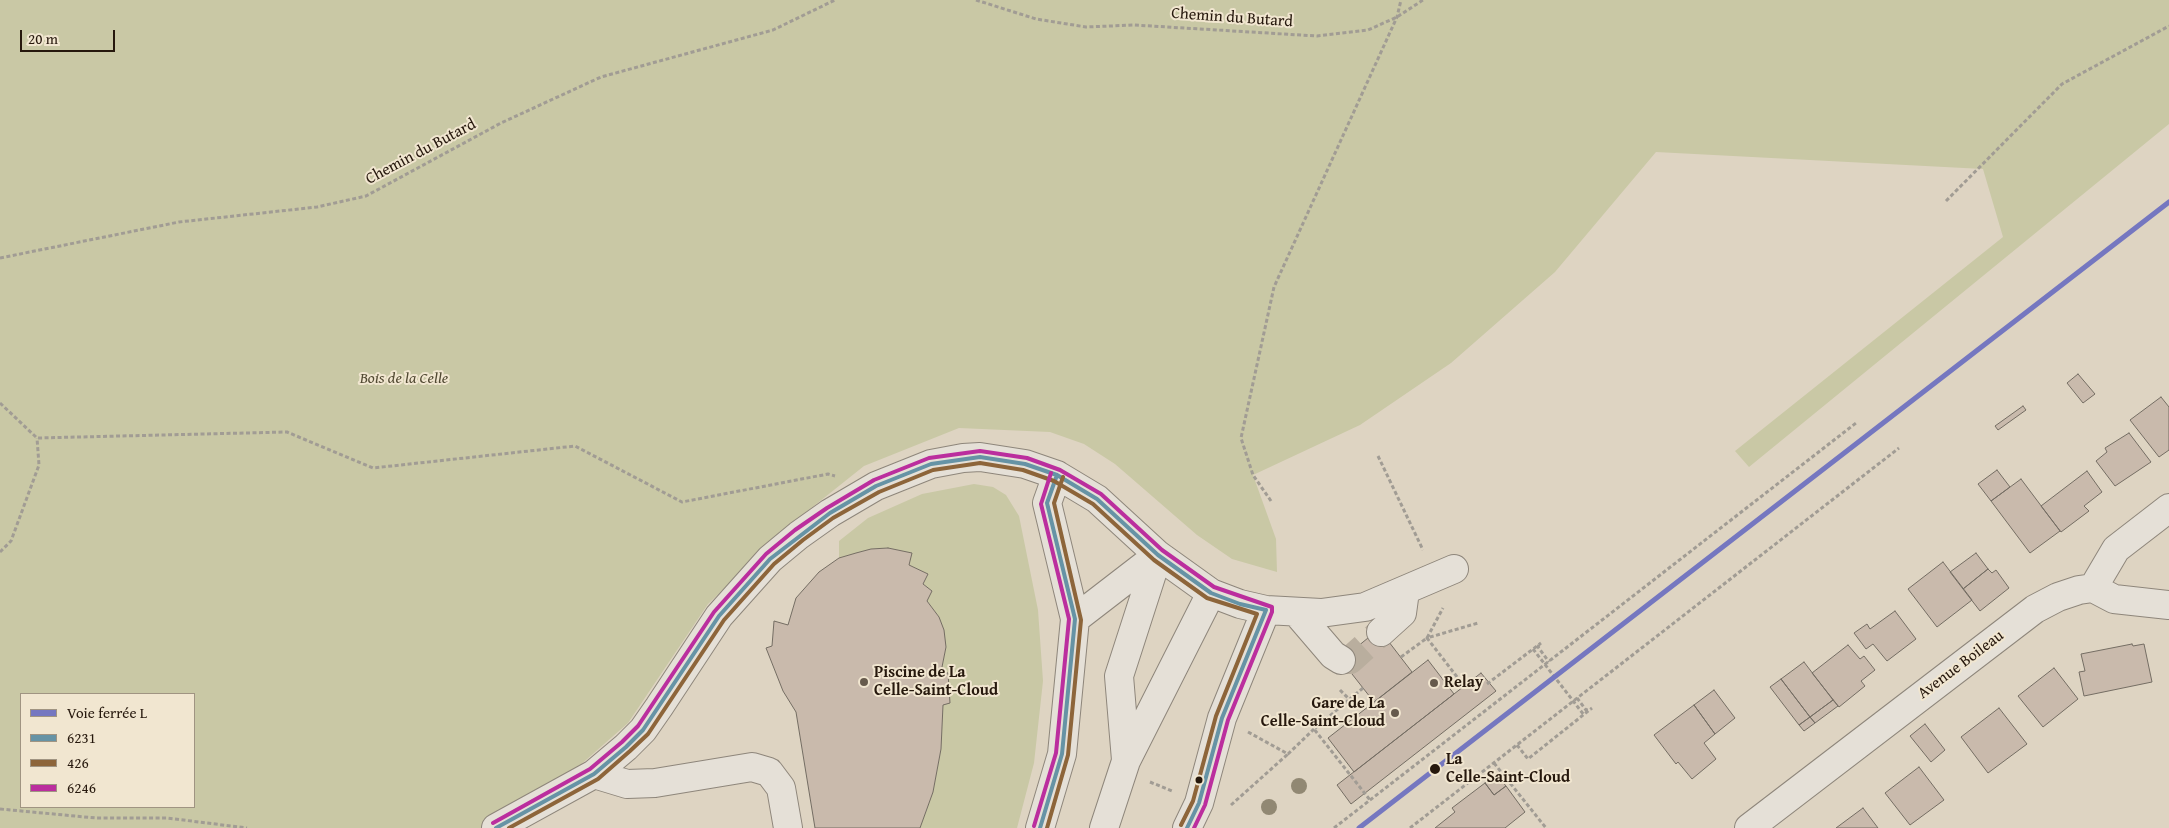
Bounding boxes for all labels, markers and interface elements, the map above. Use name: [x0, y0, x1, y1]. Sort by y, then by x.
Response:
street label: Chemin du Butard: [1171, 4, 1293, 32]
scale bar: [22, 20, 118, 52]
text: 20 m: [28, 28, 58, 49]
street label: Chemin du Butard: [363, 115, 479, 189]
park label: Bois de la Celle: [360, 369, 448, 389]
street label: Avenue Boileau: [1914, 626, 2008, 704]
place label: Piscine de La Celle-Saint-Cloud: [874, 663, 998, 701]
place label: Relay: [1444, 673, 1483, 693]
marker: Piscine de La Celle-Saint-Cloud: [858, 676, 870, 688]
marker: Relay: [1428, 677, 1440, 689]
legend: [20, 693, 195, 808]
place label: Gare de La Celle-Saint-Cloud: [1261, 694, 1385, 732]
text: Voie ferrée L: [67, 702, 147, 723]
marker: Gare de La Celle-Saint-Cloud: [1389, 707, 1401, 719]
text: 6231: [67, 727, 96, 748]
place label: La Celle-Saint-Cloud: [1446, 750, 1570, 788]
text: 426: [67, 752, 89, 773]
marker: La Celle-Saint-Cloud: [1428, 762, 1442, 776]
unlabelled marker: [1194, 775, 1204, 785]
text: 6246: [67, 777, 96, 798]

